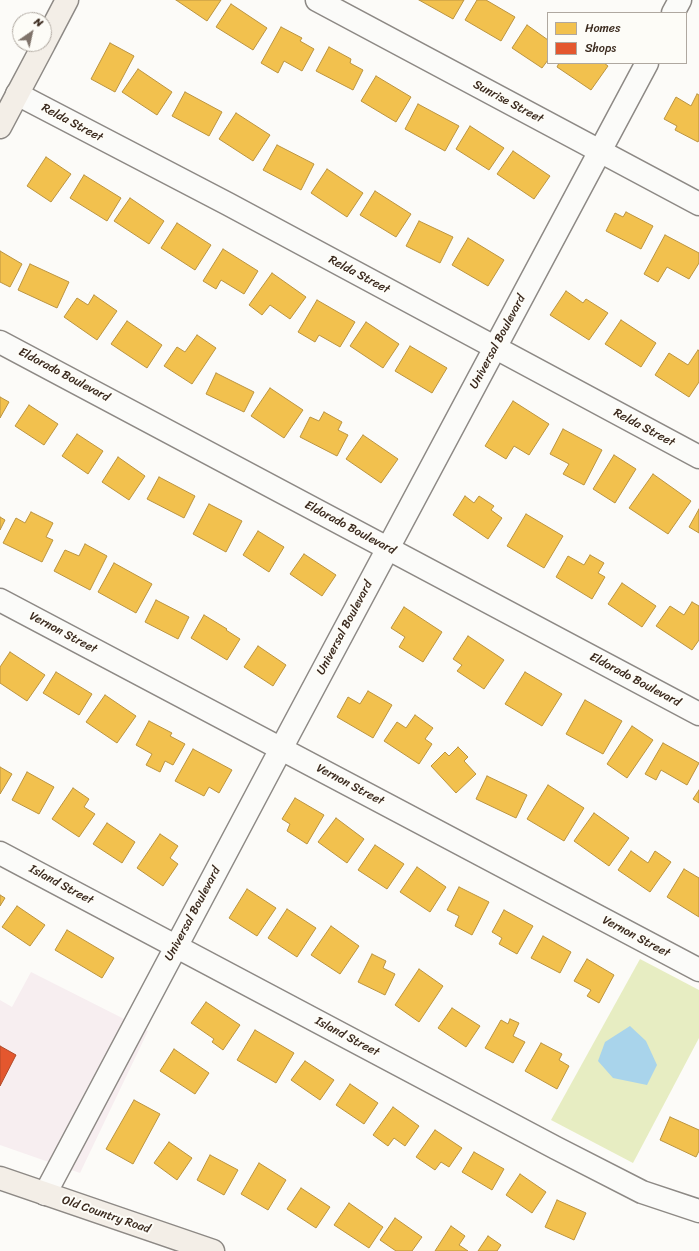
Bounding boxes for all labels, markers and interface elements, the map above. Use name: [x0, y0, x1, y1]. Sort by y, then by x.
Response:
north arrow: [12, 12, 52, 52]
text: N: [30, 12, 47, 32]
legend: [547, 12, 687, 64]
text: Homes: [585, 17, 621, 39]
text: Shops: [585, 37, 616, 59]
street label: Sunrise Street: [470, 77, 546, 127]
street label: Relda Street: [39, 101, 105, 145]
street label: Relda Street: [326, 253, 392, 297]
street label: Universal Boulevard: [467, 292, 529, 392]
street label: Eldorado Boulevard: [16, 345, 112, 405]
street label: Relda Street: [611, 406, 677, 450]
street label: Eldorado Boulevard: [302, 498, 398, 558]
street label: Universal Boulevard: [314, 578, 376, 678]
street label: Vernon Street: [27, 609, 99, 657]
street label: Eldorado Boulevard: [587, 650, 683, 710]
street label: Vernon Street: [314, 761, 386, 809]
street label: Island Street: [26, 862, 96, 908]
street label: Universal Boulevard: [162, 864, 224, 964]
street label: Vernon Street: [600, 913, 672, 961]
street label: Island Street: [312, 1014, 382, 1060]
street label: Old Country Road: [60, 1193, 152, 1237]

